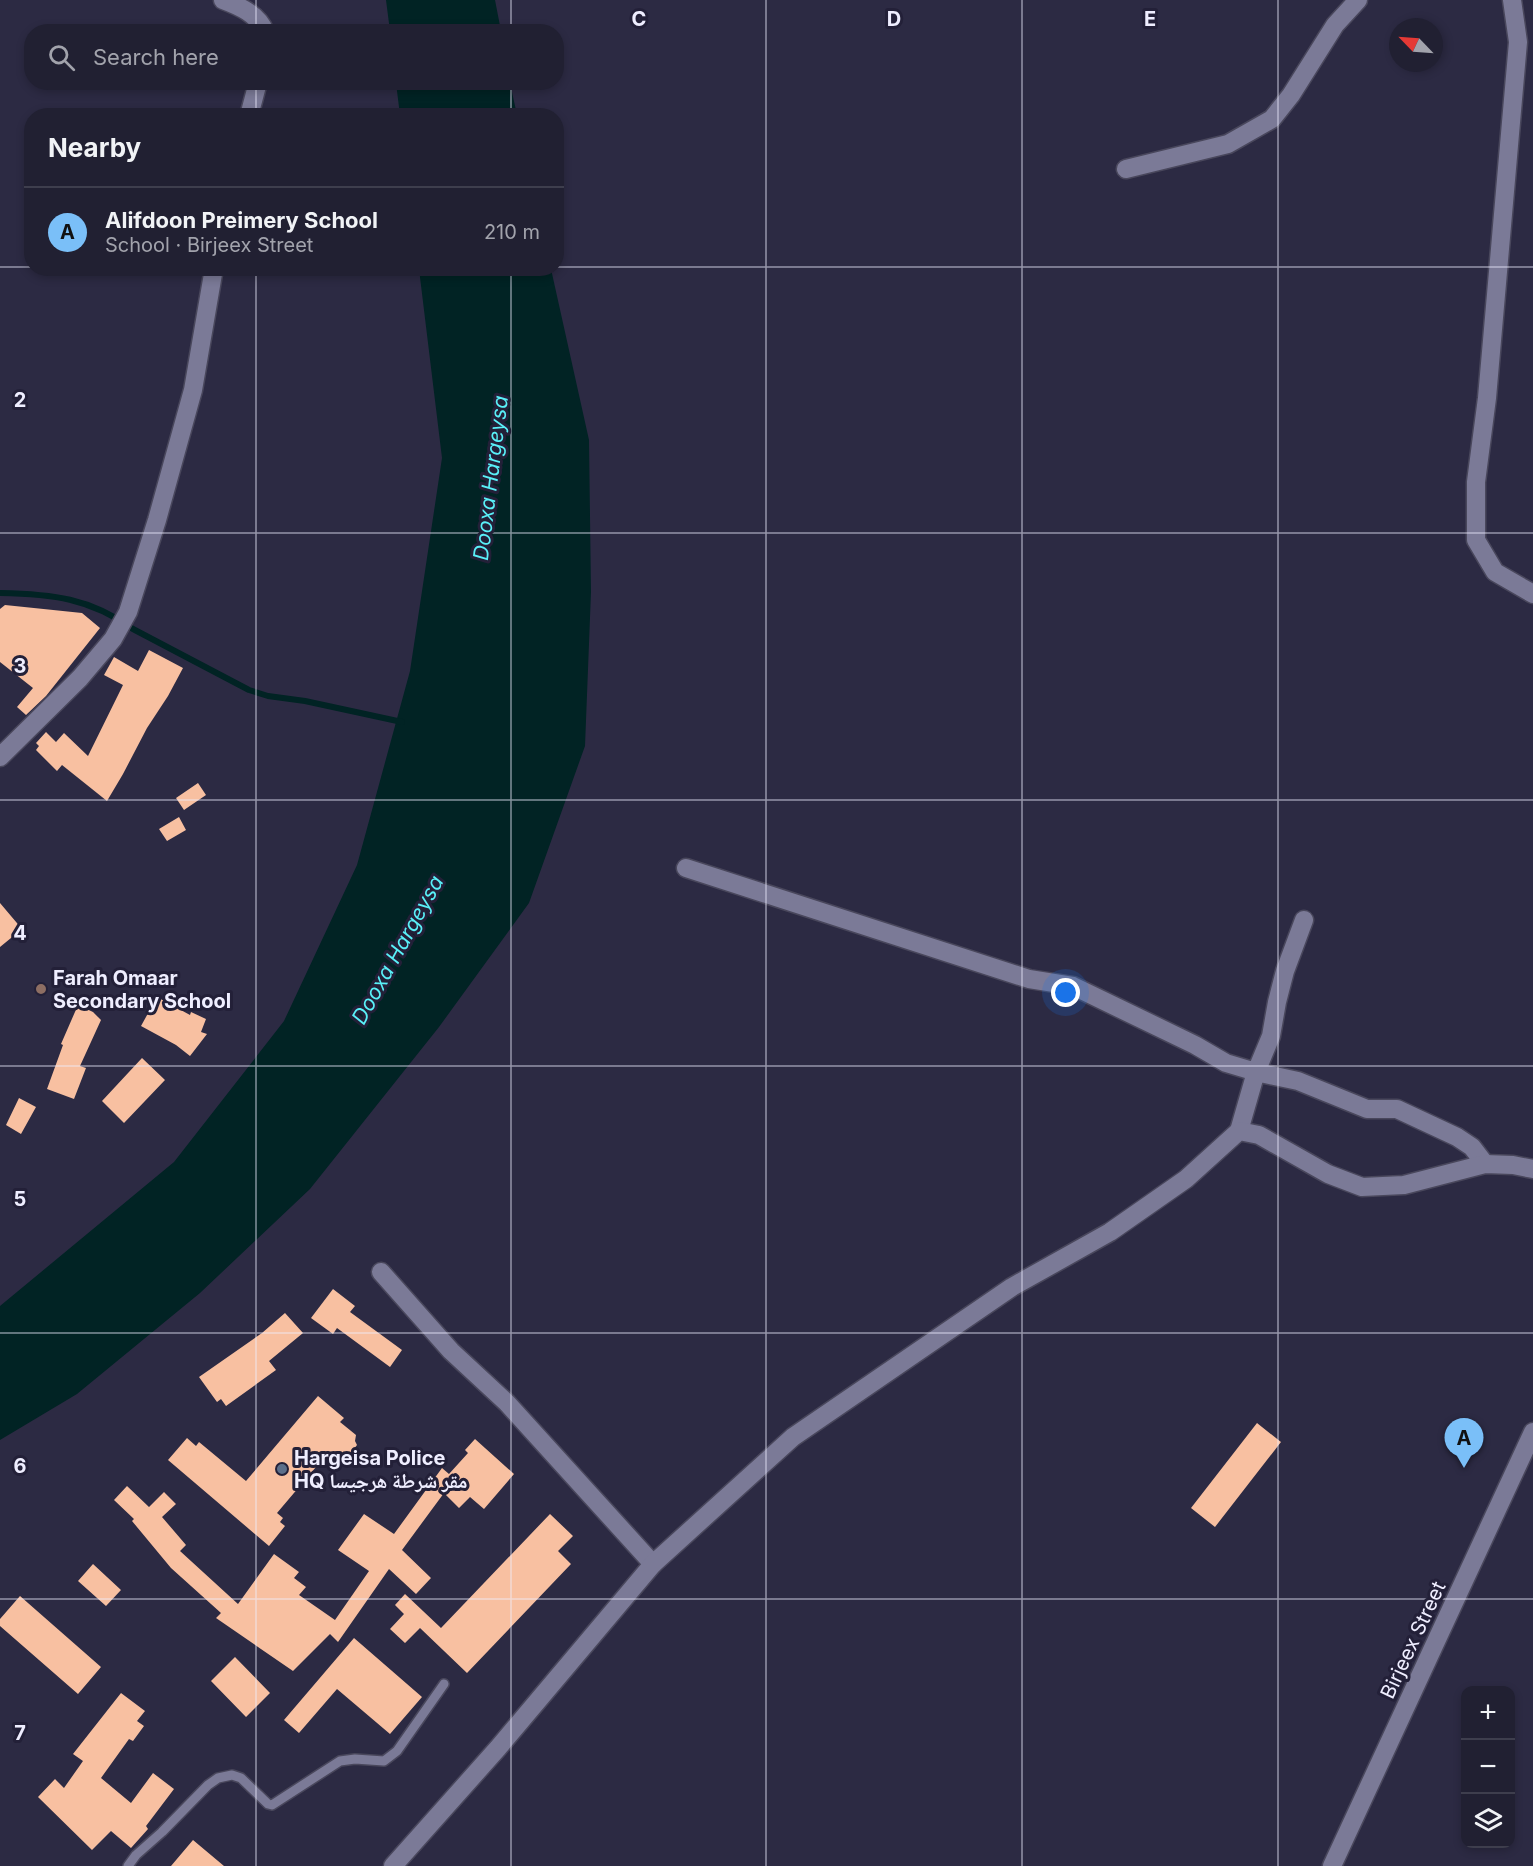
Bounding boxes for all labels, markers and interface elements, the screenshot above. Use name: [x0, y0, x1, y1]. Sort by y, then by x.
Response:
text: C: [632, 7, 646, 31]
text: D: [887, 7, 901, 31]
text: E: [1144, 7, 1156, 31]
north arrow: [1389, 18, 1443, 72]
search box: [24, 24, 564, 90]
icon: search: [45, 41, 78, 74]
text: Search here: [93, 44, 219, 70]
text: Nearby: [48, 132, 141, 163]
text: Alifdoon Preimery School: [105, 207, 378, 233]
text: A: [60, 220, 75, 244]
text: 210 m: [484, 220, 540, 244]
text: School · Birjeex Street: [105, 233, 313, 257]
text: 2: [14, 388, 26, 412]
water label: Dooxa Hargeysa: [468, 394, 513, 562]
text: 3: [14, 654, 26, 678]
water label: Dooxa Hargeysa: [346, 871, 449, 1028]
text: 4: [13, 921, 27, 945]
place label: Farah Omaar Secondary School: [53, 966, 231, 1013]
your location: [1051, 978, 1080, 1007]
marker: Farah Omaar Secondary School: [34, 982, 48, 996]
text: 5: [14, 1187, 26, 1211]
pin: A: [1444, 1418, 1484, 1468]
place label: Hargeisa Police HQ مقر شرطة هرجيسا: [294, 1446, 467, 1493]
text: 6: [14, 1454, 27, 1478]
marker: Hargeisa Police HQ مقر شرطة هرجيسا: [275, 1462, 289, 1476]
street label: Birjeex Street: [1375, 1577, 1451, 1702]
map controls: [1461, 1686, 1515, 1848]
button: +: [1461, 1686, 1515, 1740]
text: 7: [14, 1721, 26, 1745]
button: −: [1461, 1740, 1515, 1794]
button: layers: [1461, 1794, 1515, 1848]

